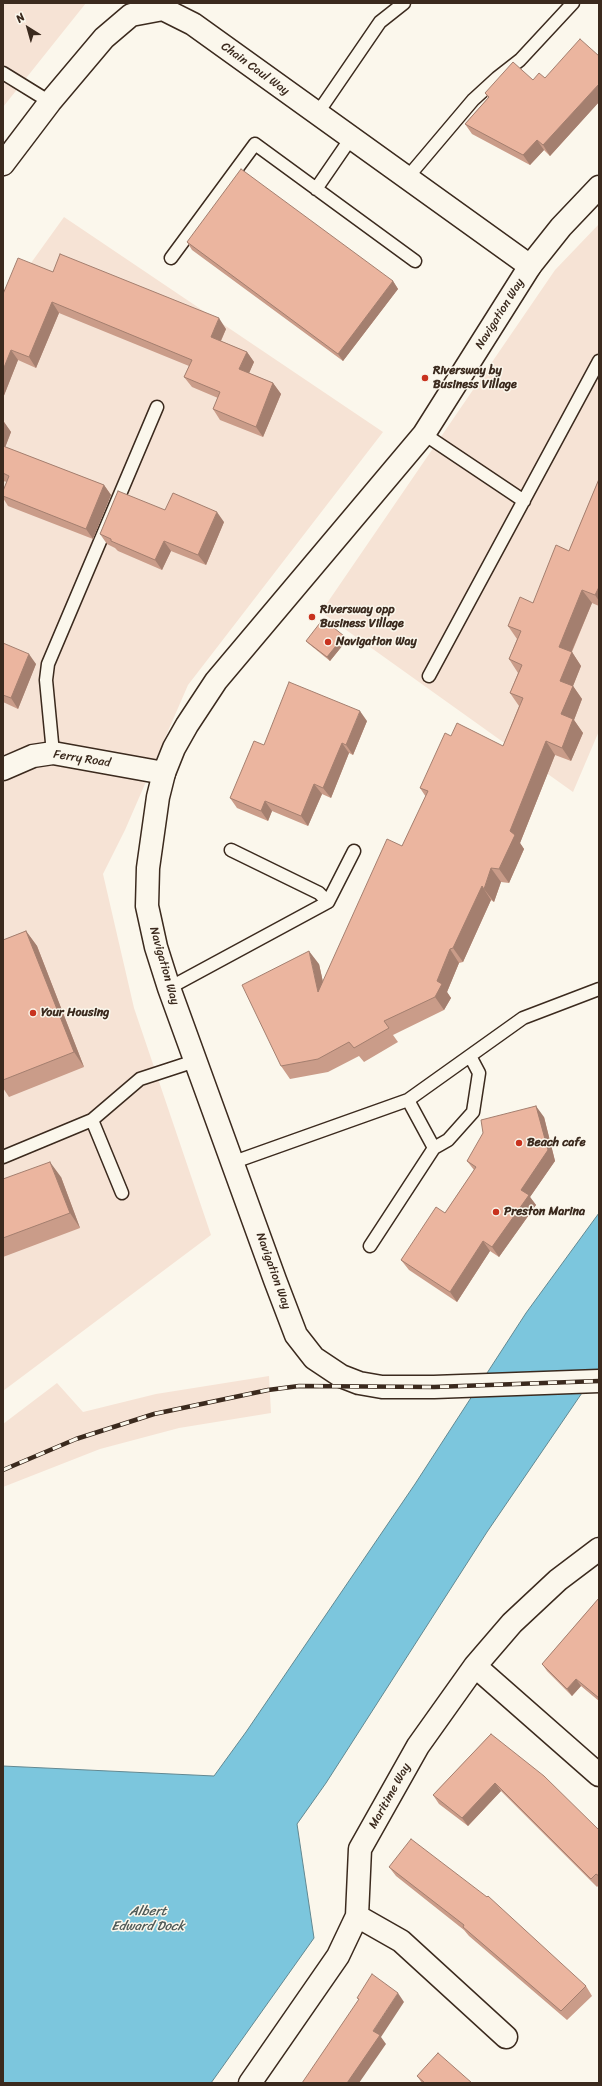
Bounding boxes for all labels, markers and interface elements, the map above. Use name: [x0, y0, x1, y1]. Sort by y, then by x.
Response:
north arrow: [8, 8, 48, 48]
text: N: [12, 8, 29, 28]
street label: Chain Caul Way: [218, 39, 292, 99]
street label: Navigation Way: [473, 276, 527, 352]
place label: Riversway by Business Village: [433, 364, 517, 392]
marker: Riversway by Business Village: [420, 373, 430, 383]
place label: Riversway opp Business Village: [320, 603, 404, 631]
marker: Riversway opp Business Village: [307, 612, 317, 622]
place label: Navigation Way: [336, 635, 417, 649]
marker: Navigation Way: [323, 637, 333, 647]
street label: Ferry Road: [52, 747, 112, 771]
street label: Navigation Way: [146, 925, 182, 1007]
place label: Your Housing: [41, 1006, 109, 1020]
marker: Your Housing: [28, 1008, 38, 1018]
place label: Beach cafe: [527, 1136, 586, 1150]
marker: Beach cafe: [514, 1138, 524, 1148]
place label: Preston Marina: [504, 1205, 585, 1219]
marker: Preston Marina: [491, 1207, 501, 1217]
street label: Navigation Way: [252, 1231, 294, 1311]
street label: Maritime Way: [366, 1761, 414, 1831]
water label: Albert Edward Dock: [112, 1904, 184, 1935]

